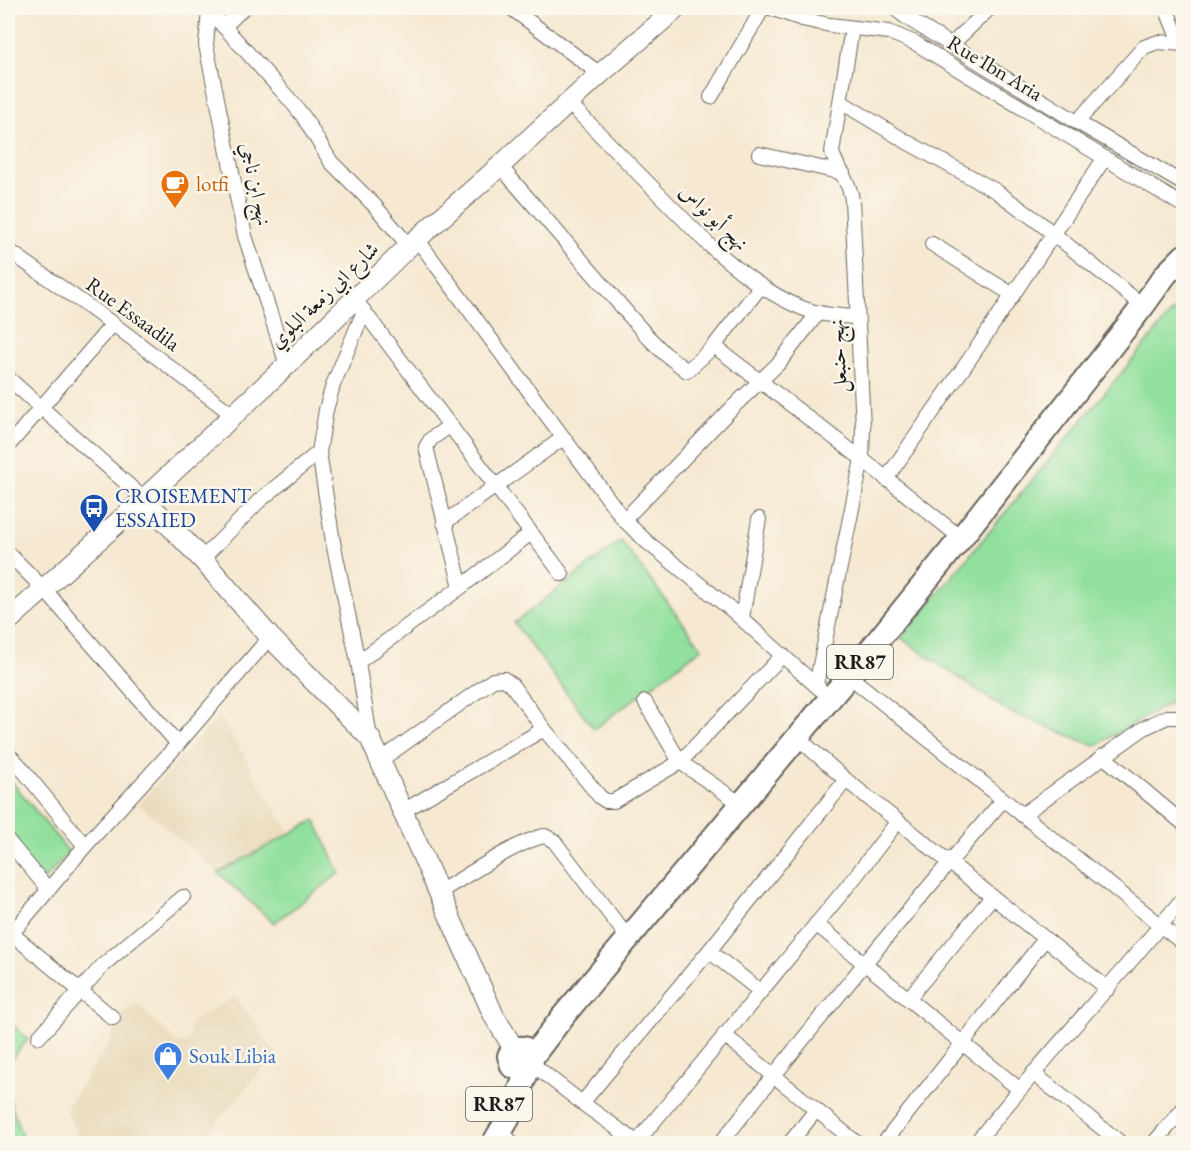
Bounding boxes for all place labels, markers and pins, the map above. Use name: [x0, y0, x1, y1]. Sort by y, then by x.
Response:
cafe icon: lotfi: [159, 168, 191, 210]
place label: lotfi: [196, 170, 229, 197]
place label: CROISEMENT ESSAIED: [115, 482, 252, 533]
bus stop icon: CROISEMENT ESSAIED: [78, 492, 110, 534]
shop icon: Souk Libia: [152, 1040, 184, 1082]
place label: Souk Libia: [189, 1042, 277, 1069]

